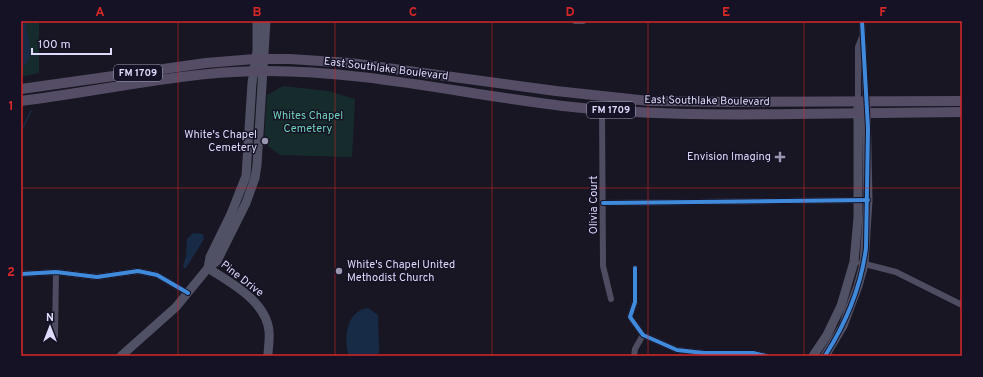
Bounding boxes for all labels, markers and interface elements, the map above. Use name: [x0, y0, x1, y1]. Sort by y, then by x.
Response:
text: A: [95, 5, 105, 21]
text: B: [253, 5, 262, 21]
text: C: [409, 5, 417, 21]
text: D: [565, 5, 575, 21]
text: E: [722, 5, 730, 21]
text: F: [879, 5, 887, 21]
scale bar: [32, 30, 111, 56]
text: 100 m: [38, 37, 71, 53]
street label: East Southlake Boulevard: [323, 54, 449, 84]
road number: FM 1709: [114, 65, 162, 81]
street label: East Southlake Boulevard: [644, 93, 770, 109]
text: 1: [8, 99, 14, 115]
road number: FM 1709: [587, 102, 635, 118]
park label: Whites Chapel Cemetery: [273, 109, 343, 136]
place label: White's Chapel Cemetery: [184, 128, 257, 155]
marker: White's Chapel Cemetery: [260, 136, 270, 146]
place label: Envision Imaging: [687, 150, 771, 164]
marker: Envision Imaging: [774, 151, 786, 163]
street label: Olivia Court: [587, 176, 601, 234]
street label: Pine Drive: [218, 258, 266, 300]
place label: White's Chapel United Methodist Church: [347, 258, 455, 285]
text: 2: [7, 265, 15, 281]
marker: White's Chapel United Methodist Church: [334, 266, 344, 276]
north arrow: [30, 307, 70, 347]
text: N: [46, 311, 54, 325]

